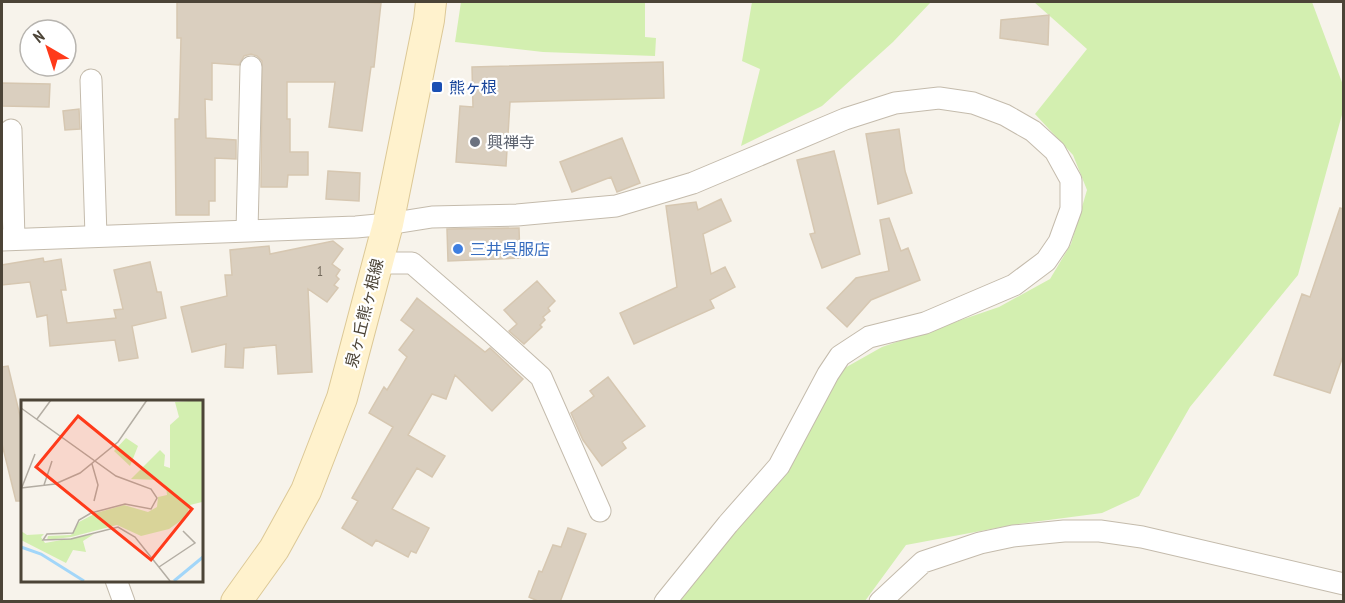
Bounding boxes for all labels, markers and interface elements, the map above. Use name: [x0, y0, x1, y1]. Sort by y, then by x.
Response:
north arrow: [18, 18, 78, 78]
text: N: [29, 26, 48, 47]
place label: 熊ヶ根: [449, 77, 497, 97]
marker: 熊ヶ根: [430, 80, 444, 94]
place label: 興禅寺: [487, 132, 535, 152]
marker: 興禅寺: [468, 135, 482, 149]
place label: 三井呉服店: [470, 239, 550, 259]
marker: 三井呉服店: [451, 242, 465, 256]
street label: 泉ヶ丘熊ヶ根線: [341, 256, 387, 370]
house number: 1: [317, 262, 323, 280]
inset map: [21, 400, 202, 582]

